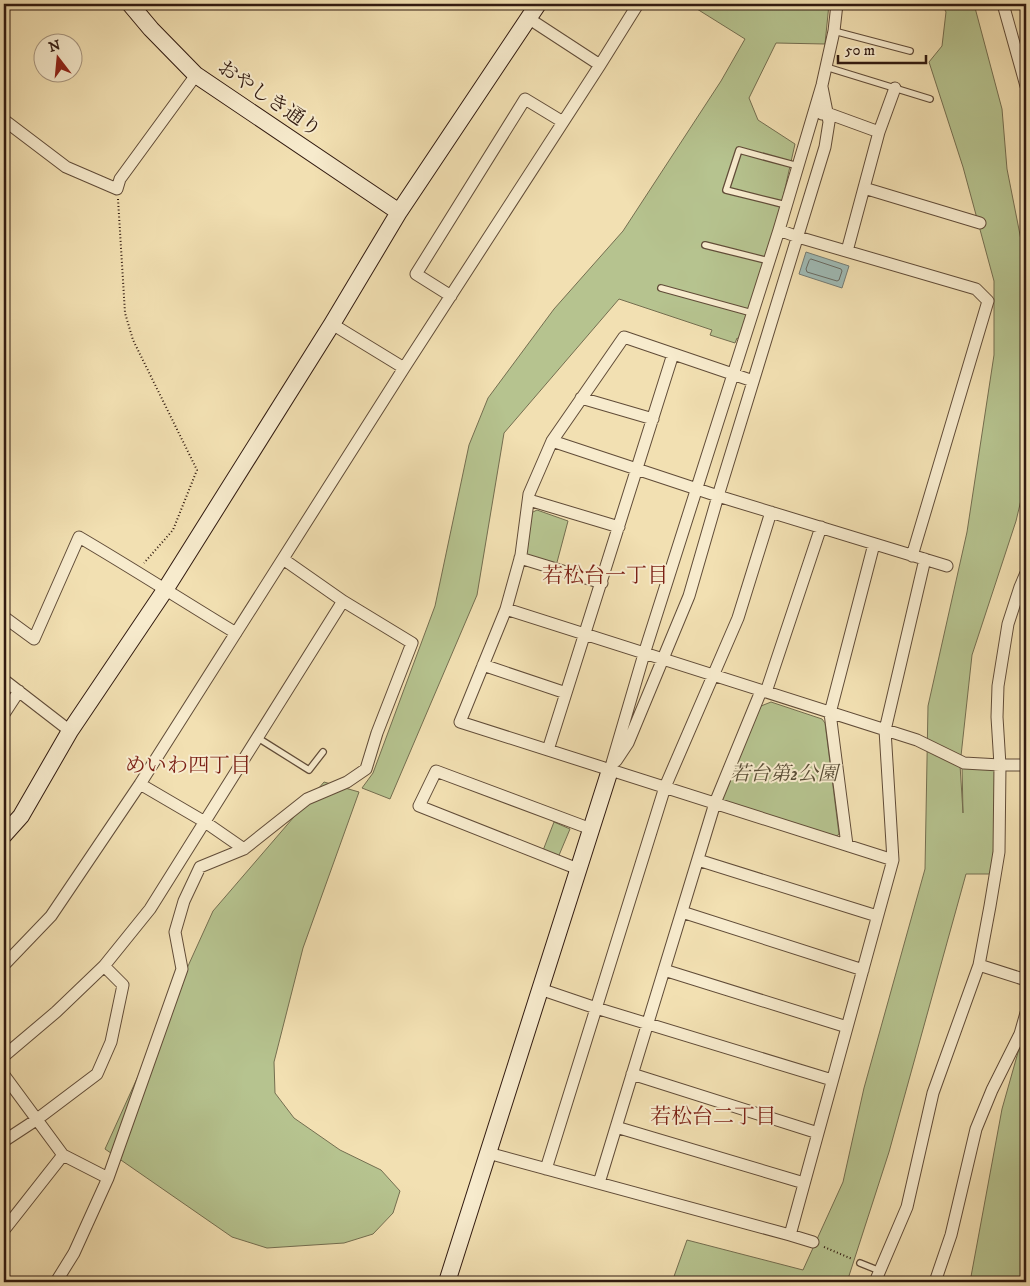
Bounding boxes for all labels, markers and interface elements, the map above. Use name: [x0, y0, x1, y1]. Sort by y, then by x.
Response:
north arrow: [32, 32, 82, 82]
scale bar: [838, 32, 925, 64]
text: N: [47, 36, 63, 57]
text: 50 m: [845, 41, 875, 60]
street label: おやしき通り: [212, 55, 326, 143]
district label: 若松台一丁目: [542, 563, 668, 589]
district label: めいわ四丁目: [125, 753, 251, 779]
park label: 若台第2公園: [730, 762, 841, 787]
district label: 若松台二丁目: [650, 1104, 776, 1130]

